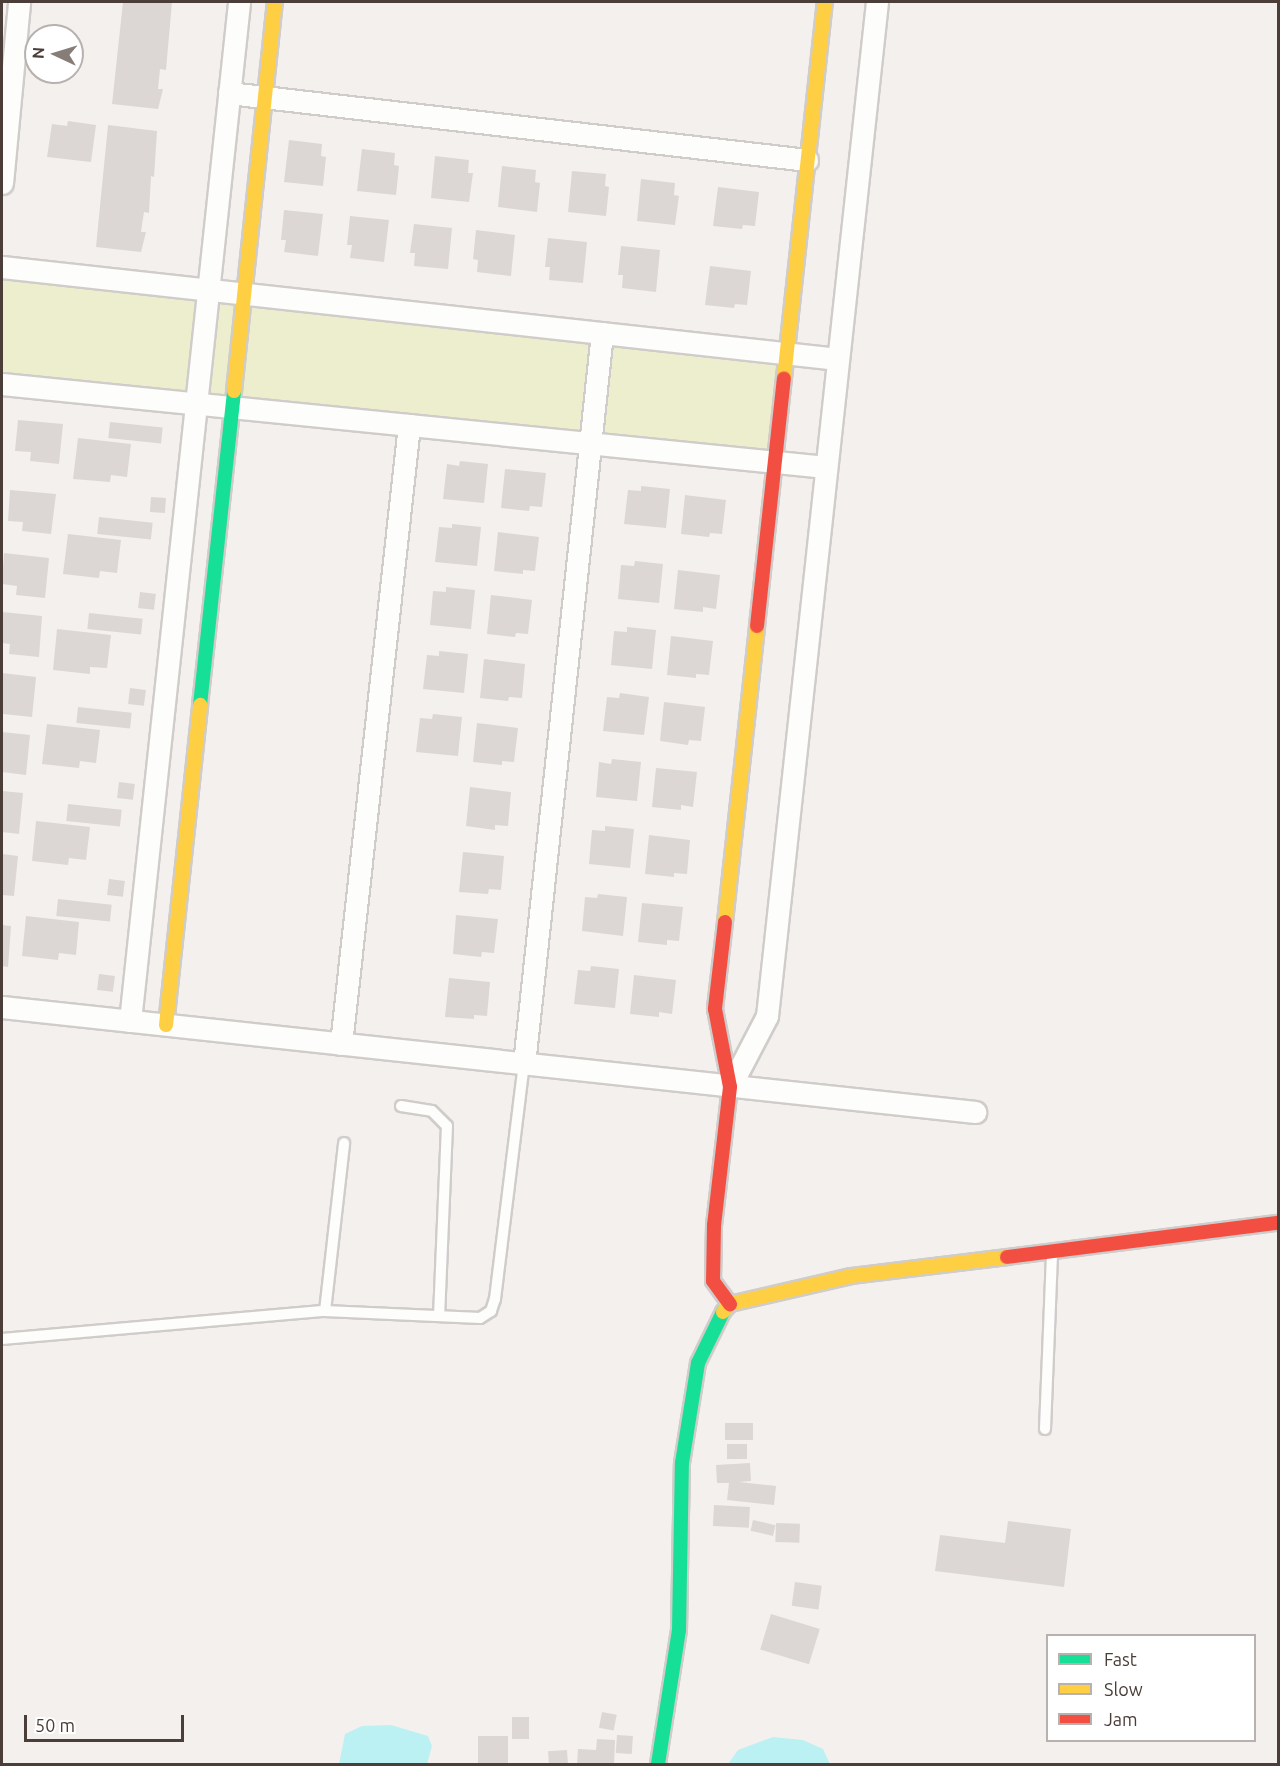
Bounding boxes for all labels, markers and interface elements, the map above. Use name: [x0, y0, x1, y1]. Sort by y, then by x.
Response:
north arrow: [24, 24, 84, 84]
text: N: [29, 46, 47, 59]
legend: [1046, 1634, 1256, 1742]
text: Fast: [1104, 1649, 1137, 1669]
text: Slow: [1104, 1679, 1143, 1699]
scale bar: [27, 1703, 188, 1741]
text: Jam: [1104, 1709, 1138, 1729]
text: 50 m: [35, 1715, 75, 1735]

